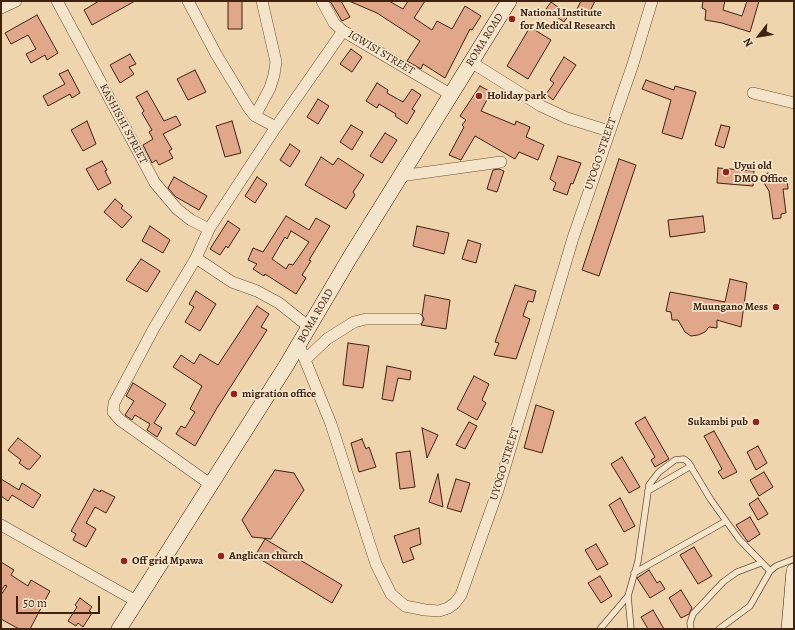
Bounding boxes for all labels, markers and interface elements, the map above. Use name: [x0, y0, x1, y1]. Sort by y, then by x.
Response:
place label: National Institute for Medical Research: [520, 6, 616, 32]
street label: BOMA ROAD: [463, 11, 507, 69]
marker: National Institute for Medical Research: [507, 14, 517, 24]
north arrow: [739, 16, 779, 56]
street label: IGWISI STREET: [345, 28, 417, 78]
text: N: [740, 35, 757, 50]
street label: KASHISHI STREET: [96, 82, 150, 166]
place label: Holiday park: [487, 89, 546, 103]
marker: Holiday park: [474, 91, 484, 101]
street label: UYOGO STREET: [582, 116, 620, 192]
place label: Uyui old DMO Office: [734, 159, 788, 185]
marker: Uyui old DMO Office: [721, 167, 731, 177]
street label: BOMA ROAD: [295, 287, 337, 345]
place label: Muungano Mess: [693, 300, 768, 314]
marker: Muungano Mess: [771, 302, 781, 312]
place label: migration office: [242, 387, 316, 401]
marker: migration office: [229, 389, 239, 399]
place label: Sukambi pub: [688, 415, 748, 429]
marker: Sukambi pub: [751, 417, 761, 427]
street label: UYOGO STREET: [488, 426, 522, 502]
place label: Anglican church: [229, 549, 303, 563]
marker: Anglican church: [216, 551, 226, 561]
place label: Off grid Mpawa: [132, 554, 203, 568]
marker: Off grid Mpawa: [119, 556, 129, 566]
scale bar: [18, 588, 102, 614]
text: 50 m: [23, 595, 47, 611]

